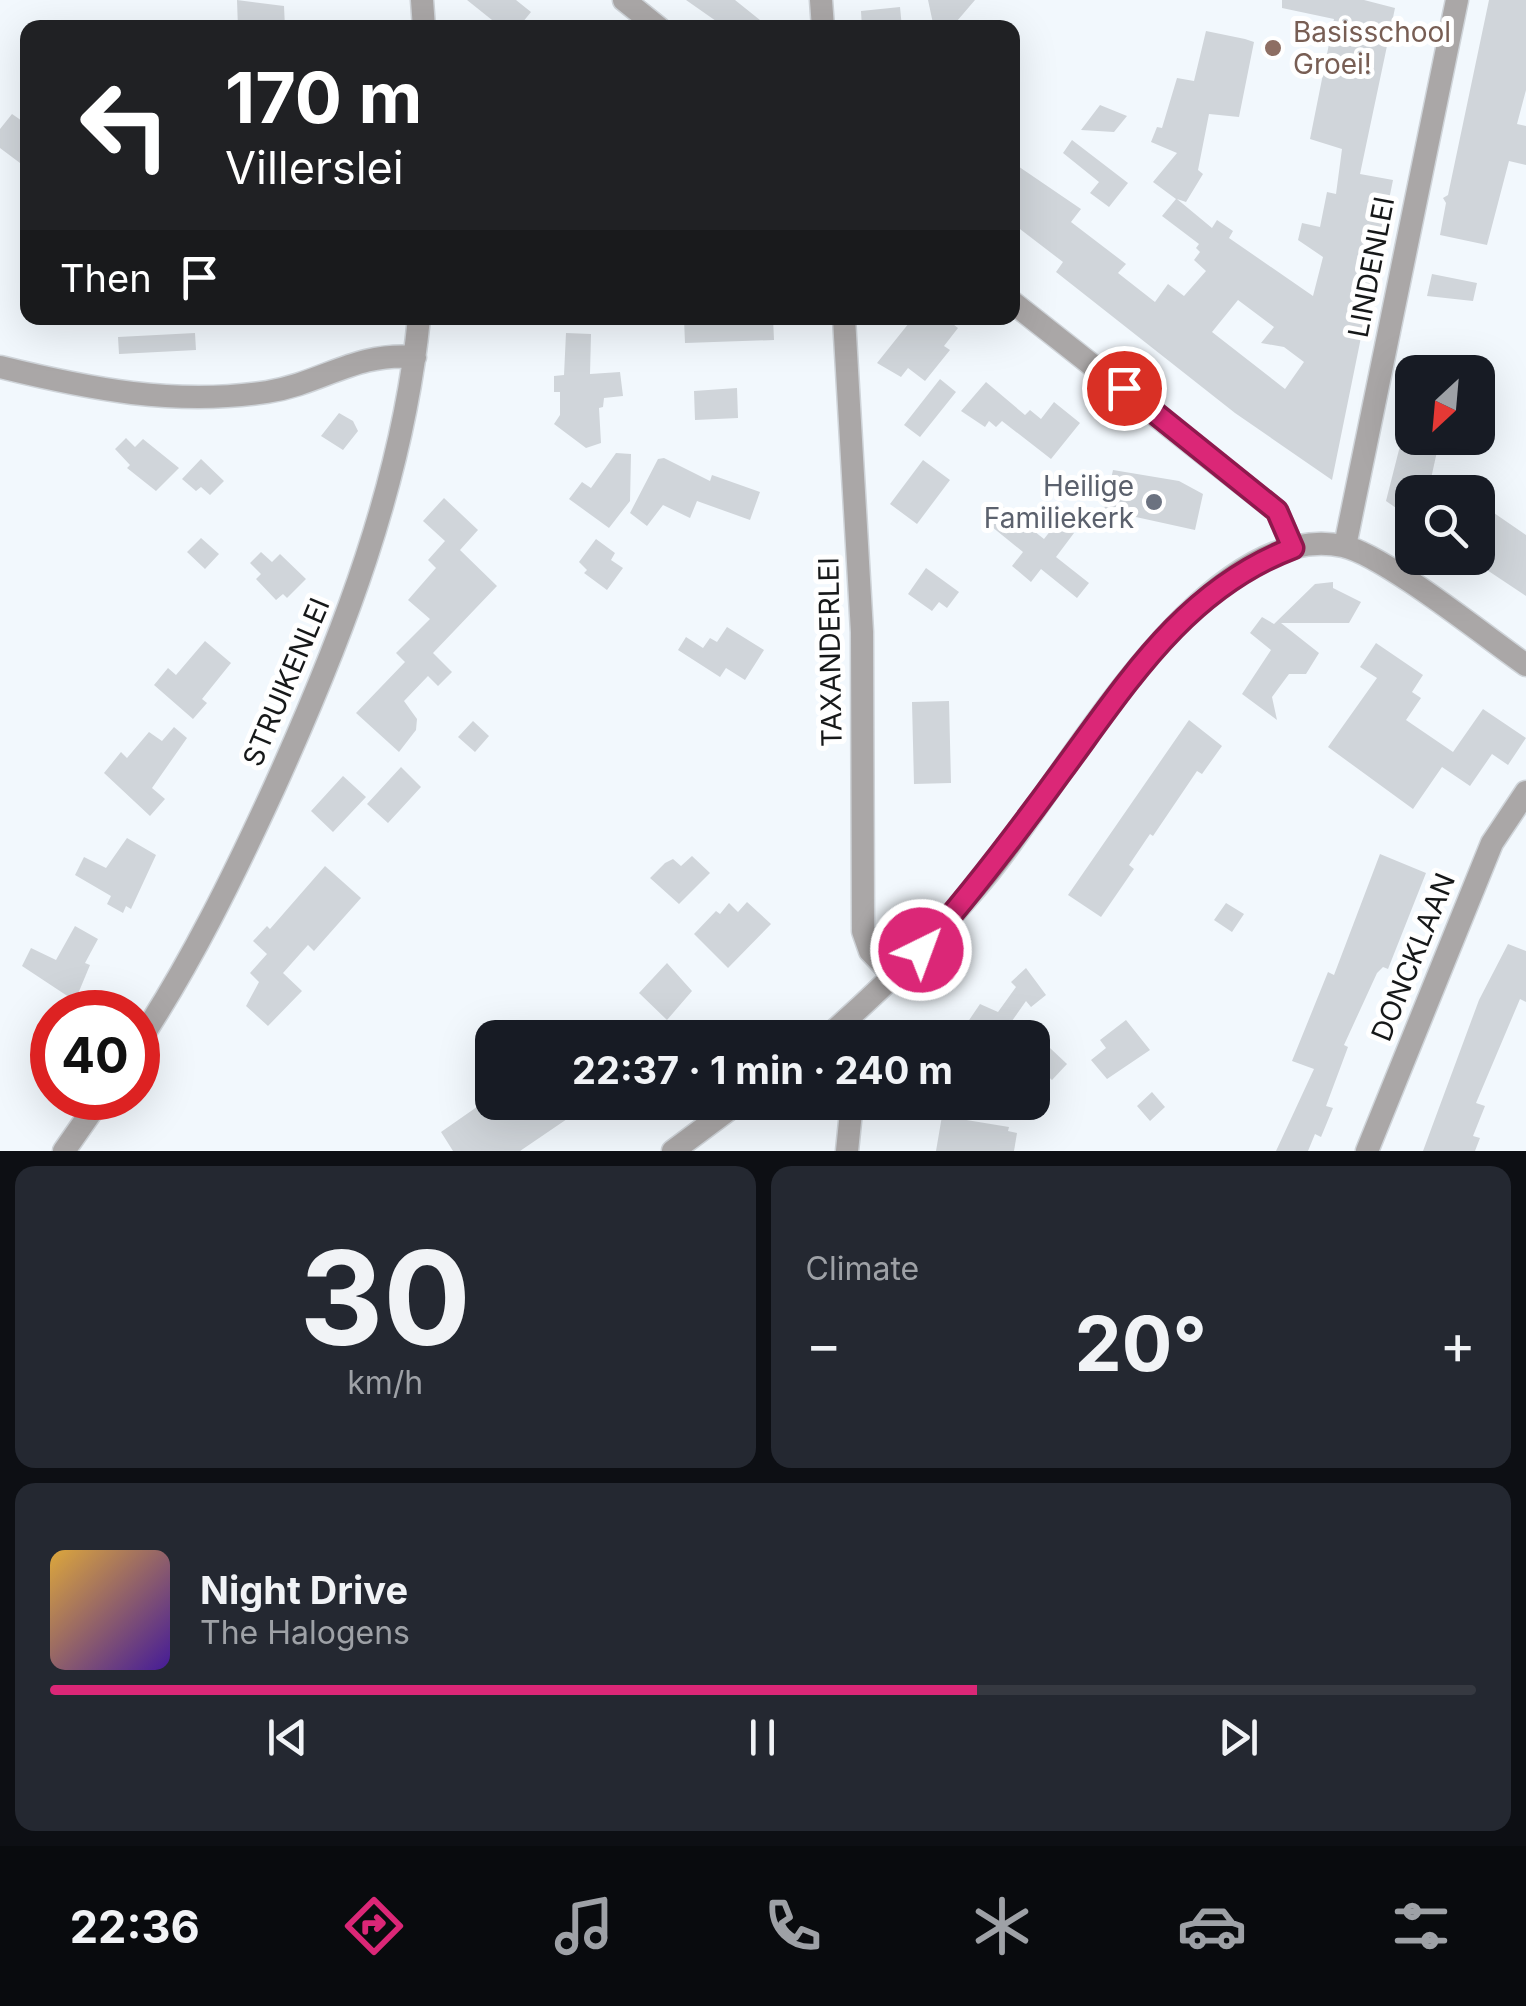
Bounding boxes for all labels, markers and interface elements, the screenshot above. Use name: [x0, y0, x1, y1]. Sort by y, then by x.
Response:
place label: Basisschool Groei!: [1293, 15, 1451, 81]
marker: Basisschool Groei!: [1262, 37, 1284, 59]
text: 170 m: [225, 55, 422, 140]
icon: left: [60, 60, 190, 190]
text: Villerslei: [225, 140, 404, 195]
street label: LINDENLEI: [1341, 194, 1401, 340]
icon: arrive: [172, 250, 227, 305]
text: Then: [60, 255, 152, 301]
pin: [1082, 346, 1167, 431]
north arrow: [1395, 355, 1495, 455]
map controls: [1395, 355, 1495, 575]
icon: arrive: [1097, 361, 1152, 416]
place label: Heilige Familiekerk: [984, 469, 1134, 535]
button: search: [1395, 475, 1495, 575]
marker: Heilige Familiekerk: [1143, 491, 1165, 513]
street label: TAXANDERLEI: [811, 557, 849, 747]
street label: STRUIKENLEI: [235, 593, 337, 771]
street label: DONCKLAAN: [1364, 868, 1462, 1046]
position arrow: [869, 898, 973, 1002]
speed limit sign: 40: [30, 990, 160, 1120]
text: 22:37 · 1 min · 240 m: [572, 1047, 953, 1093]
text: 30: [299, 1219, 471, 1376]
text: Climate: [806, 1249, 919, 1288]
text: 20°: [1075, 1298, 1207, 1389]
text: −: [806, 1311, 842, 1377]
text: +: [1440, 1311, 1476, 1377]
text: km/h: [347, 1363, 423, 1402]
text: Night Drive: [200, 1567, 408, 1613]
text: The Halogens: [200, 1613, 410, 1652]
icon: previous: [260, 1710, 315, 1765]
icon: pause: [735, 1710, 790, 1765]
icon: next: [1211, 1710, 1266, 1765]
icon: directions: [339, 1891, 409, 1961]
icon: music: [549, 1891, 619, 1961]
icon: phone: [758, 1891, 828, 1961]
icon: climate: [967, 1891, 1037, 1961]
icon: car: [1177, 1891, 1247, 1961]
icon: filters: [1386, 1891, 1456, 1961]
text: 22:36: [70, 1899, 200, 1954]

